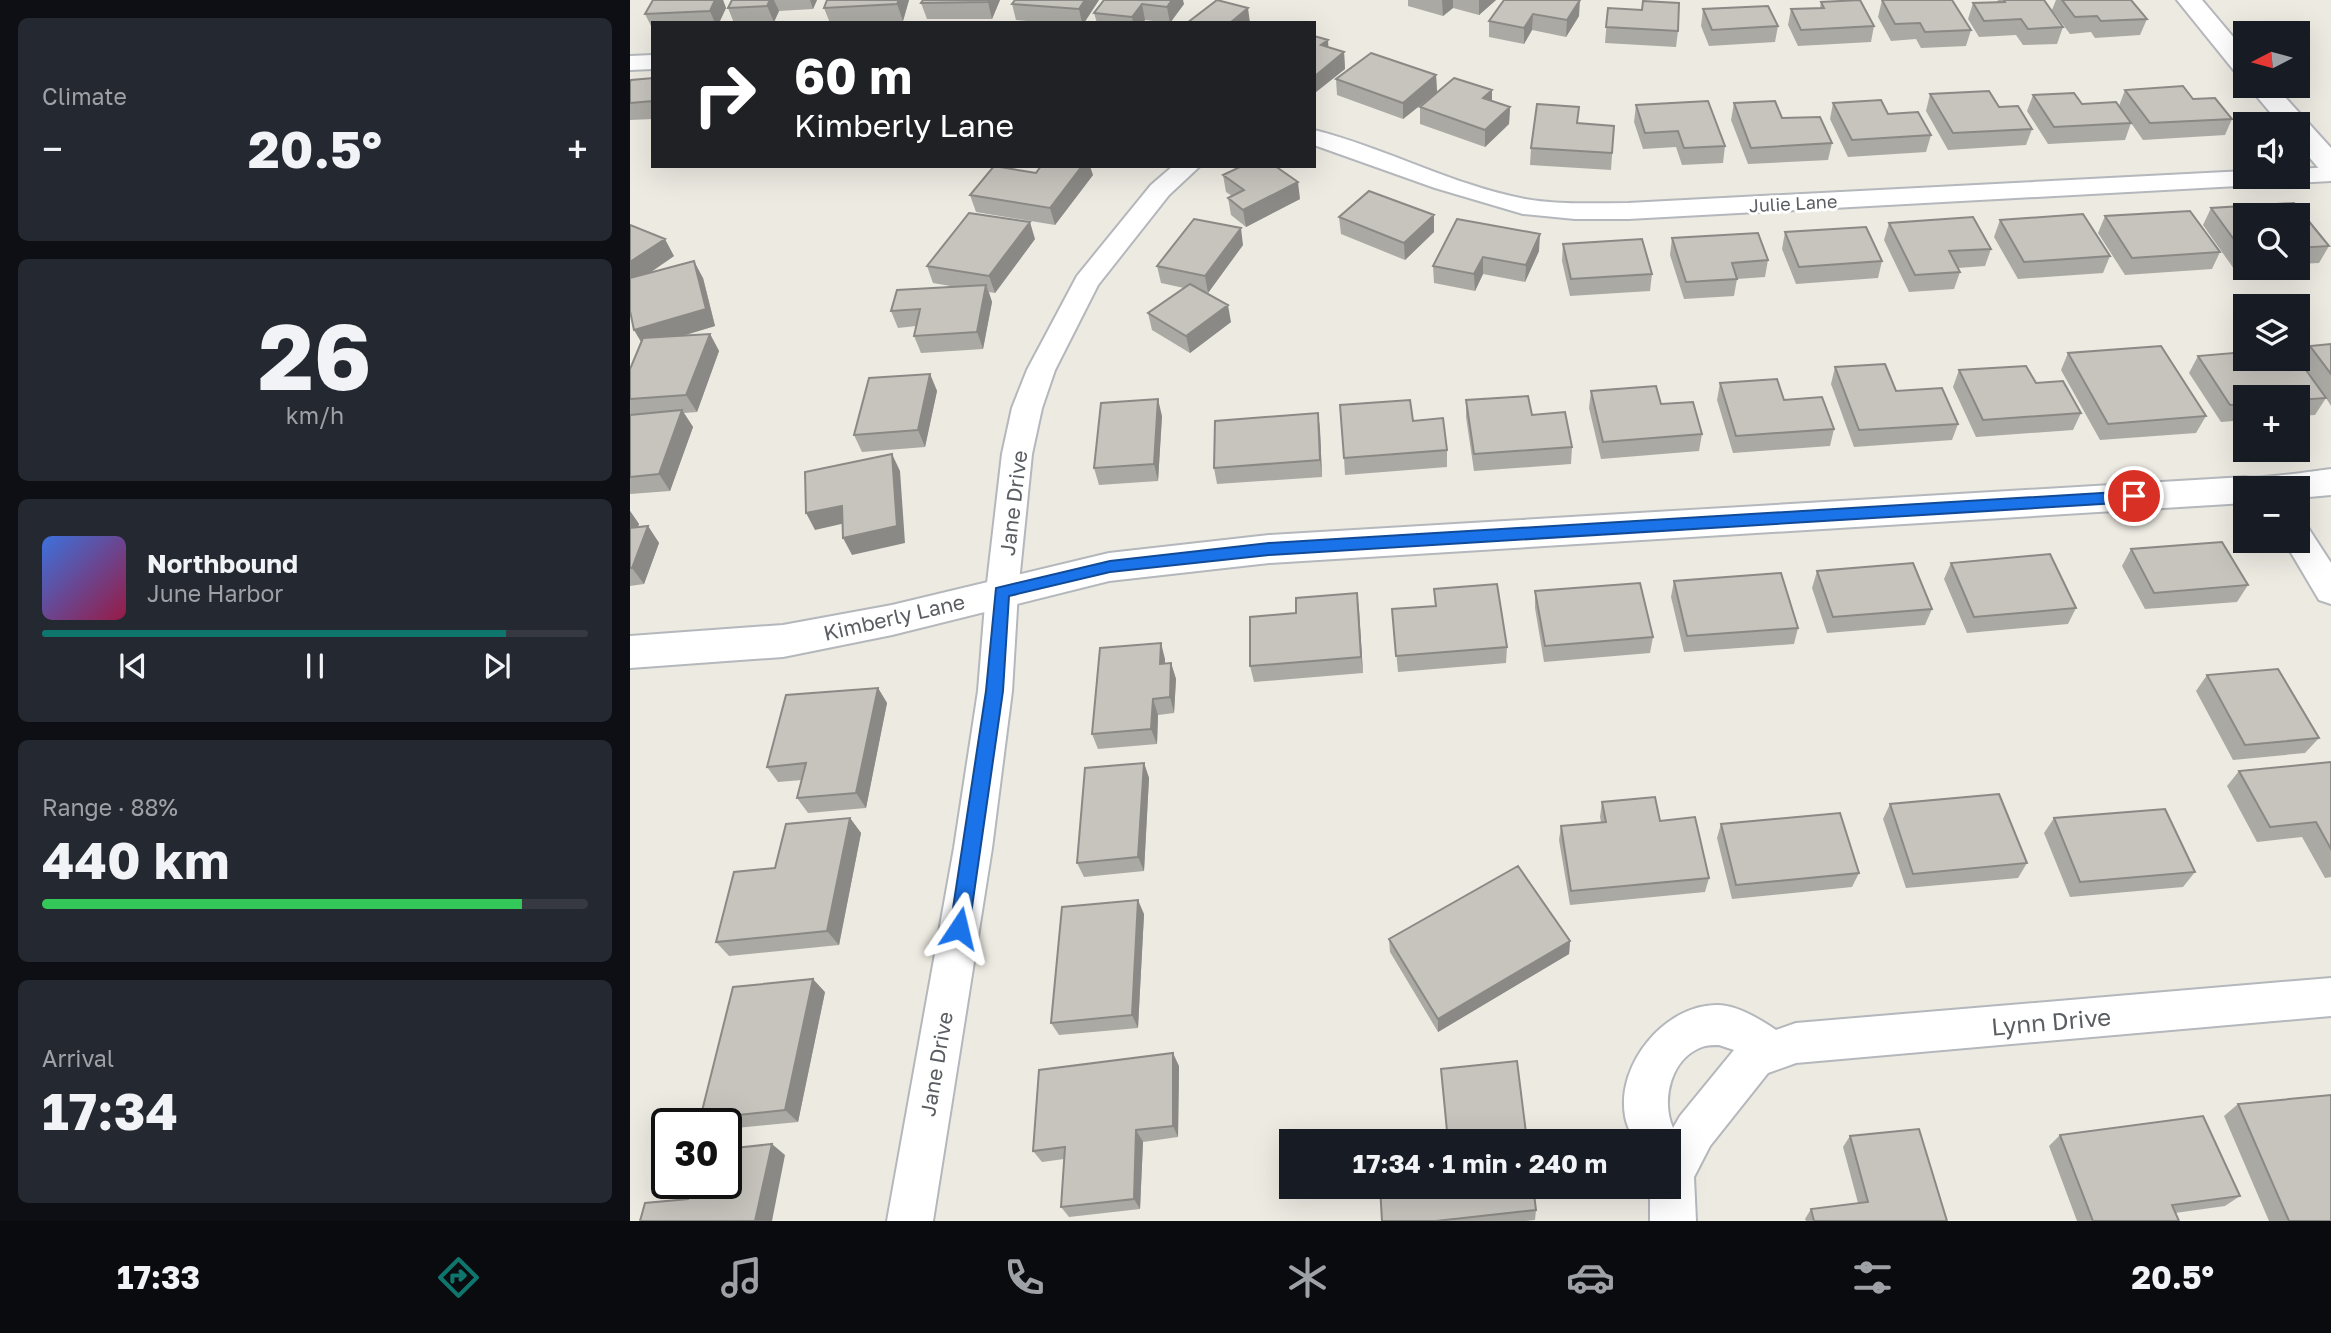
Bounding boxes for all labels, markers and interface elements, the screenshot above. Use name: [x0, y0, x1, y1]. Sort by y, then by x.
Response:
north arrow: [2233, 21, 2310, 98]
map controls: [2233, 21, 2310, 553]
text: 60 m: [794, 46, 912, 105]
icon: right: [679, 49, 770, 140]
text: Climate: [42, 82, 127, 110]
text: Kimberly Lane: [794, 106, 1014, 144]
button: sound: [2233, 112, 2310, 189]
text: 20.5°: [248, 117, 382, 179]
text: −: [42, 126, 63, 171]
text: +: [567, 126, 588, 171]
street label: Julie Lane: [1748, 190, 1838, 216]
button: search: [2233, 203, 2310, 280]
button: layers: [2233, 294, 2310, 371]
text: 26: [258, 301, 372, 410]
button: +: [2233, 385, 2310, 462]
text: km/h: [286, 401, 344, 429]
street label: Jane Drive: [994, 449, 1032, 557]
pin: [2104, 466, 2164, 526]
button: −: [2233, 476, 2310, 553]
icon: arrive: [2115, 477, 2153, 515]
text: Northbound: [147, 548, 298, 579]
text: June Harbor: [147, 579, 283, 607]
street label: Kimberly Lane: [821, 588, 967, 646]
icon: previous: [114, 647, 152, 685]
icon: pause: [296, 647, 334, 685]
icon: next: [478, 647, 516, 685]
text: Range · 88%: [42, 793, 178, 821]
text: 440 km: [42, 828, 229, 890]
position arrow: [922, 891, 996, 965]
street label: Lynn Drive: [1990, 1001, 2112, 1041]
street label: Jane Drive: [914, 1010, 958, 1118]
text: Arrival: [42, 1044, 114, 1072]
text: 17:34: [42, 1079, 178, 1141]
speed limit sign: 30: [651, 1108, 742, 1199]
text: 17:34 · 1 min · 240 m: [1353, 1148, 1607, 1179]
icon: directions: [434, 1253, 483, 1302]
icon: music: [717, 1253, 766, 1302]
icon: phone: [1000, 1253, 1049, 1302]
icon: climate: [1283, 1253, 1332, 1302]
icon: car: [1566, 1253, 1615, 1302]
icon: filters: [1848, 1253, 1897, 1302]
text: 17:33: [117, 1258, 200, 1296]
text: 20.5°: [2131, 1258, 2214, 1296]

